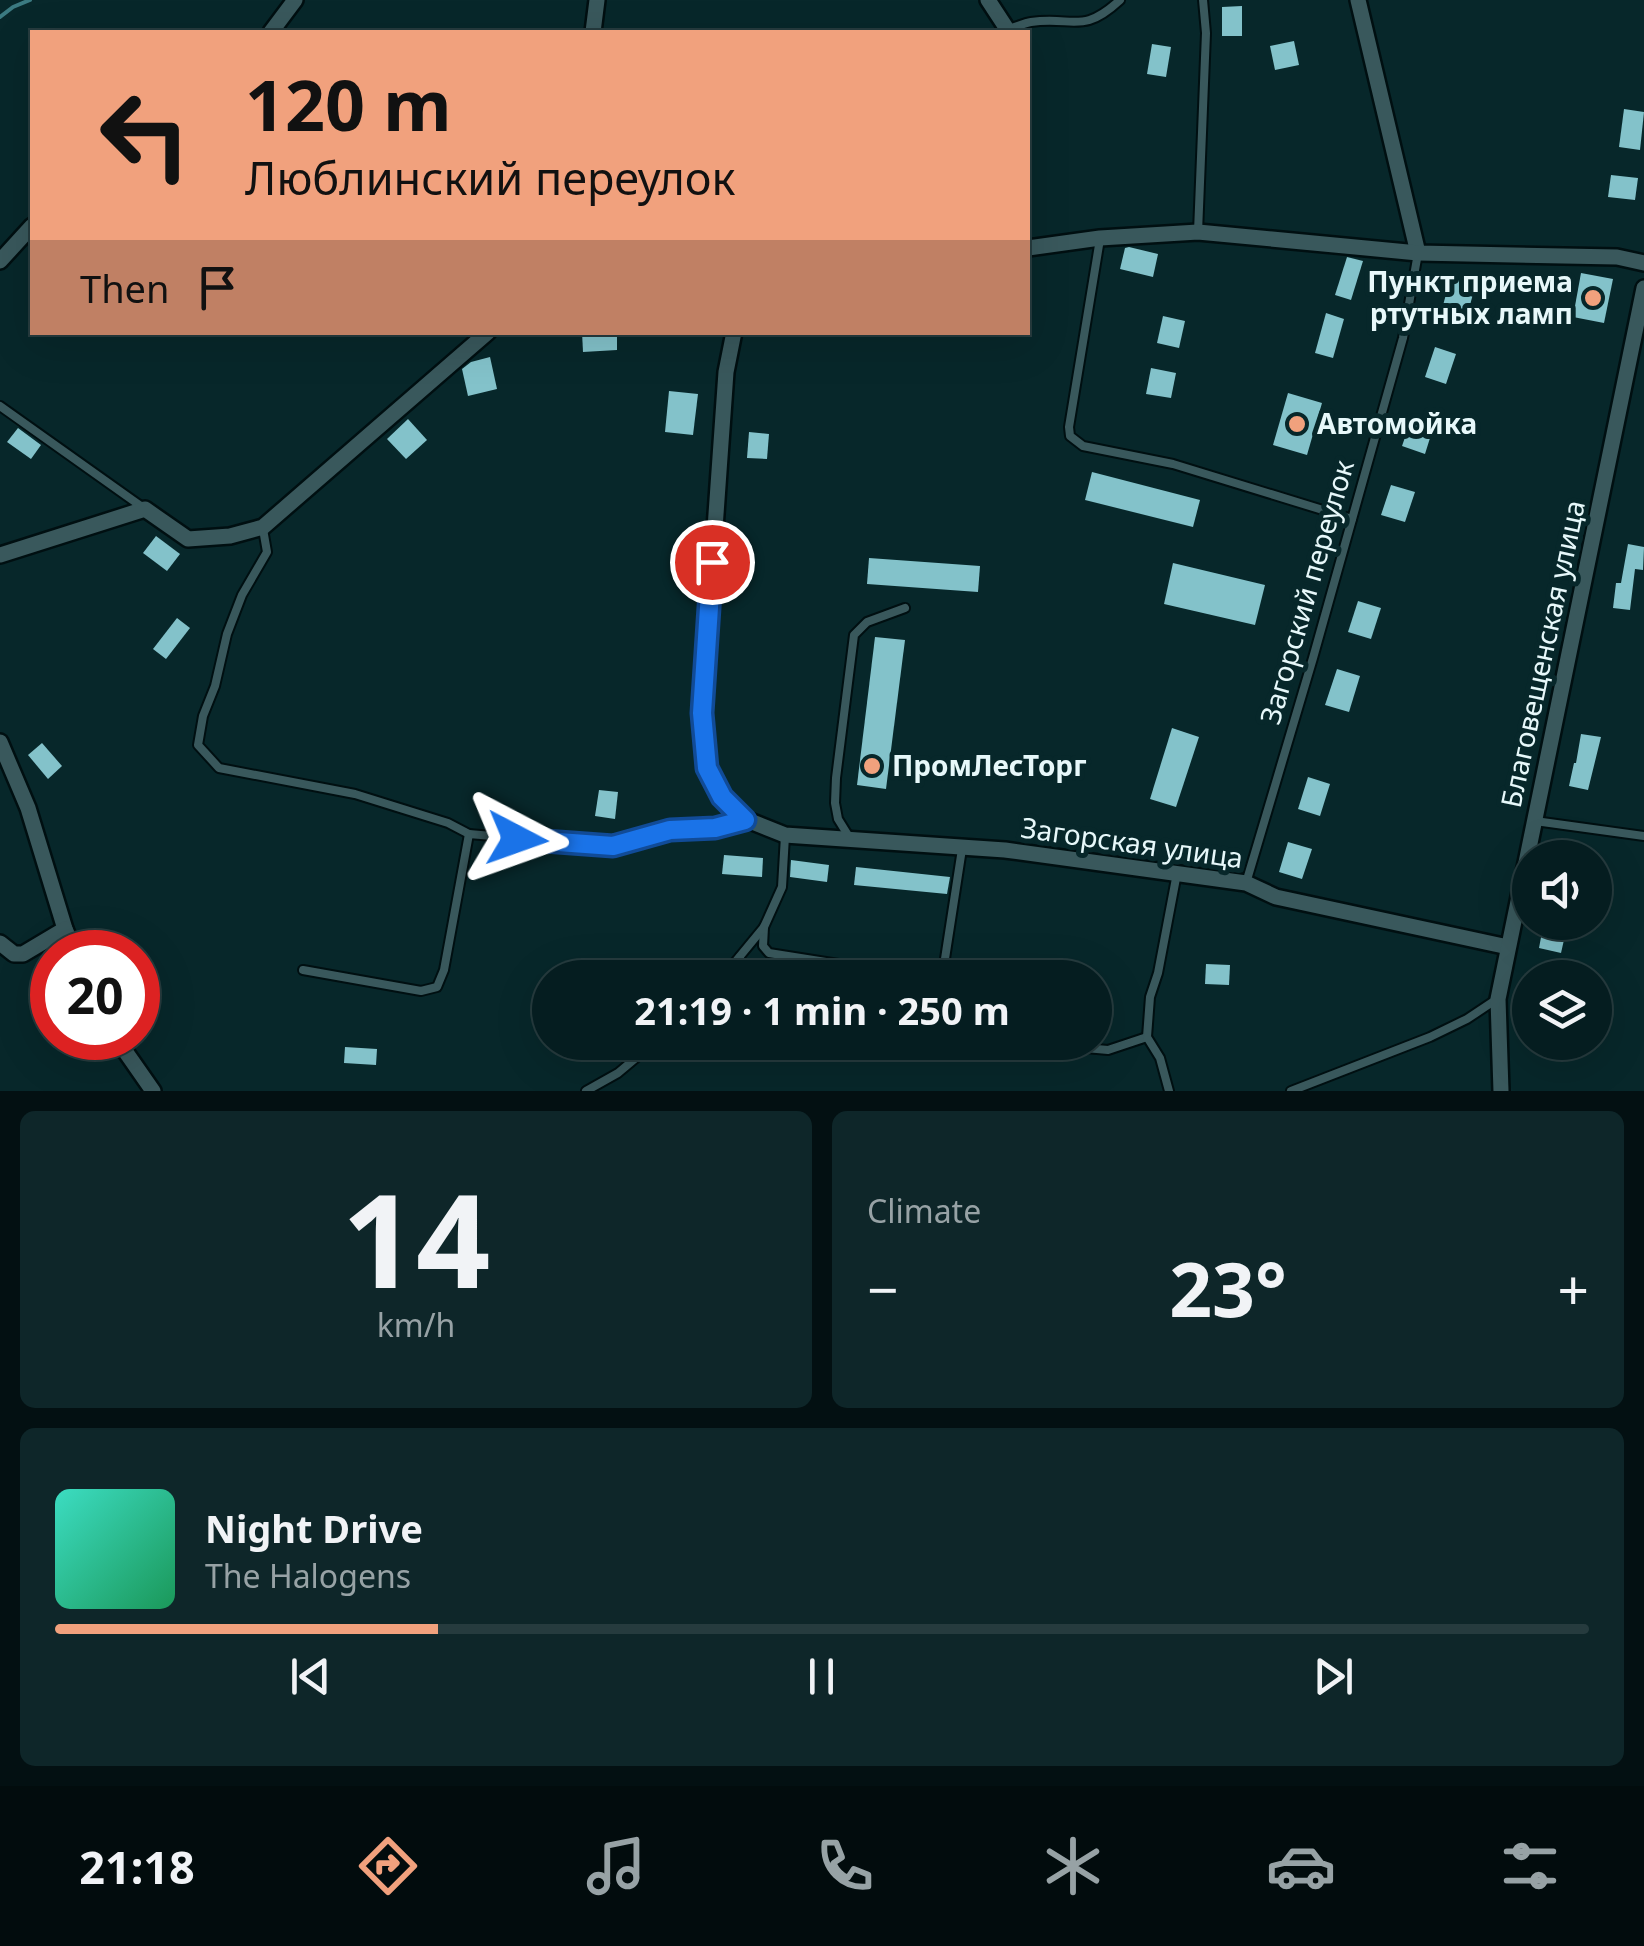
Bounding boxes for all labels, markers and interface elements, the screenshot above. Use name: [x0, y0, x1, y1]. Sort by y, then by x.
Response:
text: 120 m: [245, 56, 452, 152]
icon: left: [80, 70, 210, 200]
text: Люблинский переулок: [245, 147, 735, 208]
icon: arrive: [190, 260, 245, 315]
text: Then: [80, 262, 170, 314]
place label: Пункт приема ртутных ламп: [1367, 262, 1573, 332]
marker: Пункт приема ртутных ламп: [1582, 287, 1604, 309]
place label: Автомойка: [1317, 404, 1477, 442]
marker: Автомойка: [1286, 413, 1308, 435]
street label: Загорский переулок: [1250, 455, 1362, 728]
street label: Благовещенская улица: [1491, 497, 1593, 811]
pin: [670, 520, 755, 605]
icon: arrive: [685, 535, 740, 590]
place label: ПромЛесТорг: [892, 746, 1086, 784]
marker: ПромЛесТорг: [861, 755, 883, 777]
position arrow: [465, 787, 569, 891]
street label: Загорская улица: [1019, 808, 1246, 876]
map controls: [1512, 840, 1612, 1060]
button: sound: [1512, 840, 1612, 940]
speed limit sign: 20: [30, 930, 160, 1060]
button: layers: [1512, 960, 1612, 1060]
text: 21:19 · 1 min · 250 m: [634, 984, 1010, 1036]
text: 14: [342, 1149, 490, 1326]
text: Climate: [867, 1189, 981, 1232]
text: 23°: [1169, 1237, 1287, 1339]
text: −: [867, 1251, 898, 1326]
text: +: [1558, 1251, 1589, 1326]
text: km/h: [377, 1303, 455, 1346]
text: Night Drive: [205, 1502, 423, 1554]
text: The Halogens: [205, 1554, 411, 1597]
icon: previous: [283, 1649, 338, 1704]
icon: pause: [794, 1649, 849, 1704]
icon: next: [1306, 1649, 1361, 1704]
icon: directions: [353, 1831, 423, 1901]
icon: music: [581, 1831, 651, 1901]
icon: phone: [810, 1831, 880, 1901]
icon: climate: [1038, 1831, 1108, 1901]
icon: car: [1266, 1831, 1336, 1901]
icon: filters: [1495, 1831, 1565, 1901]
text: 21:18: [79, 1836, 195, 1897]

